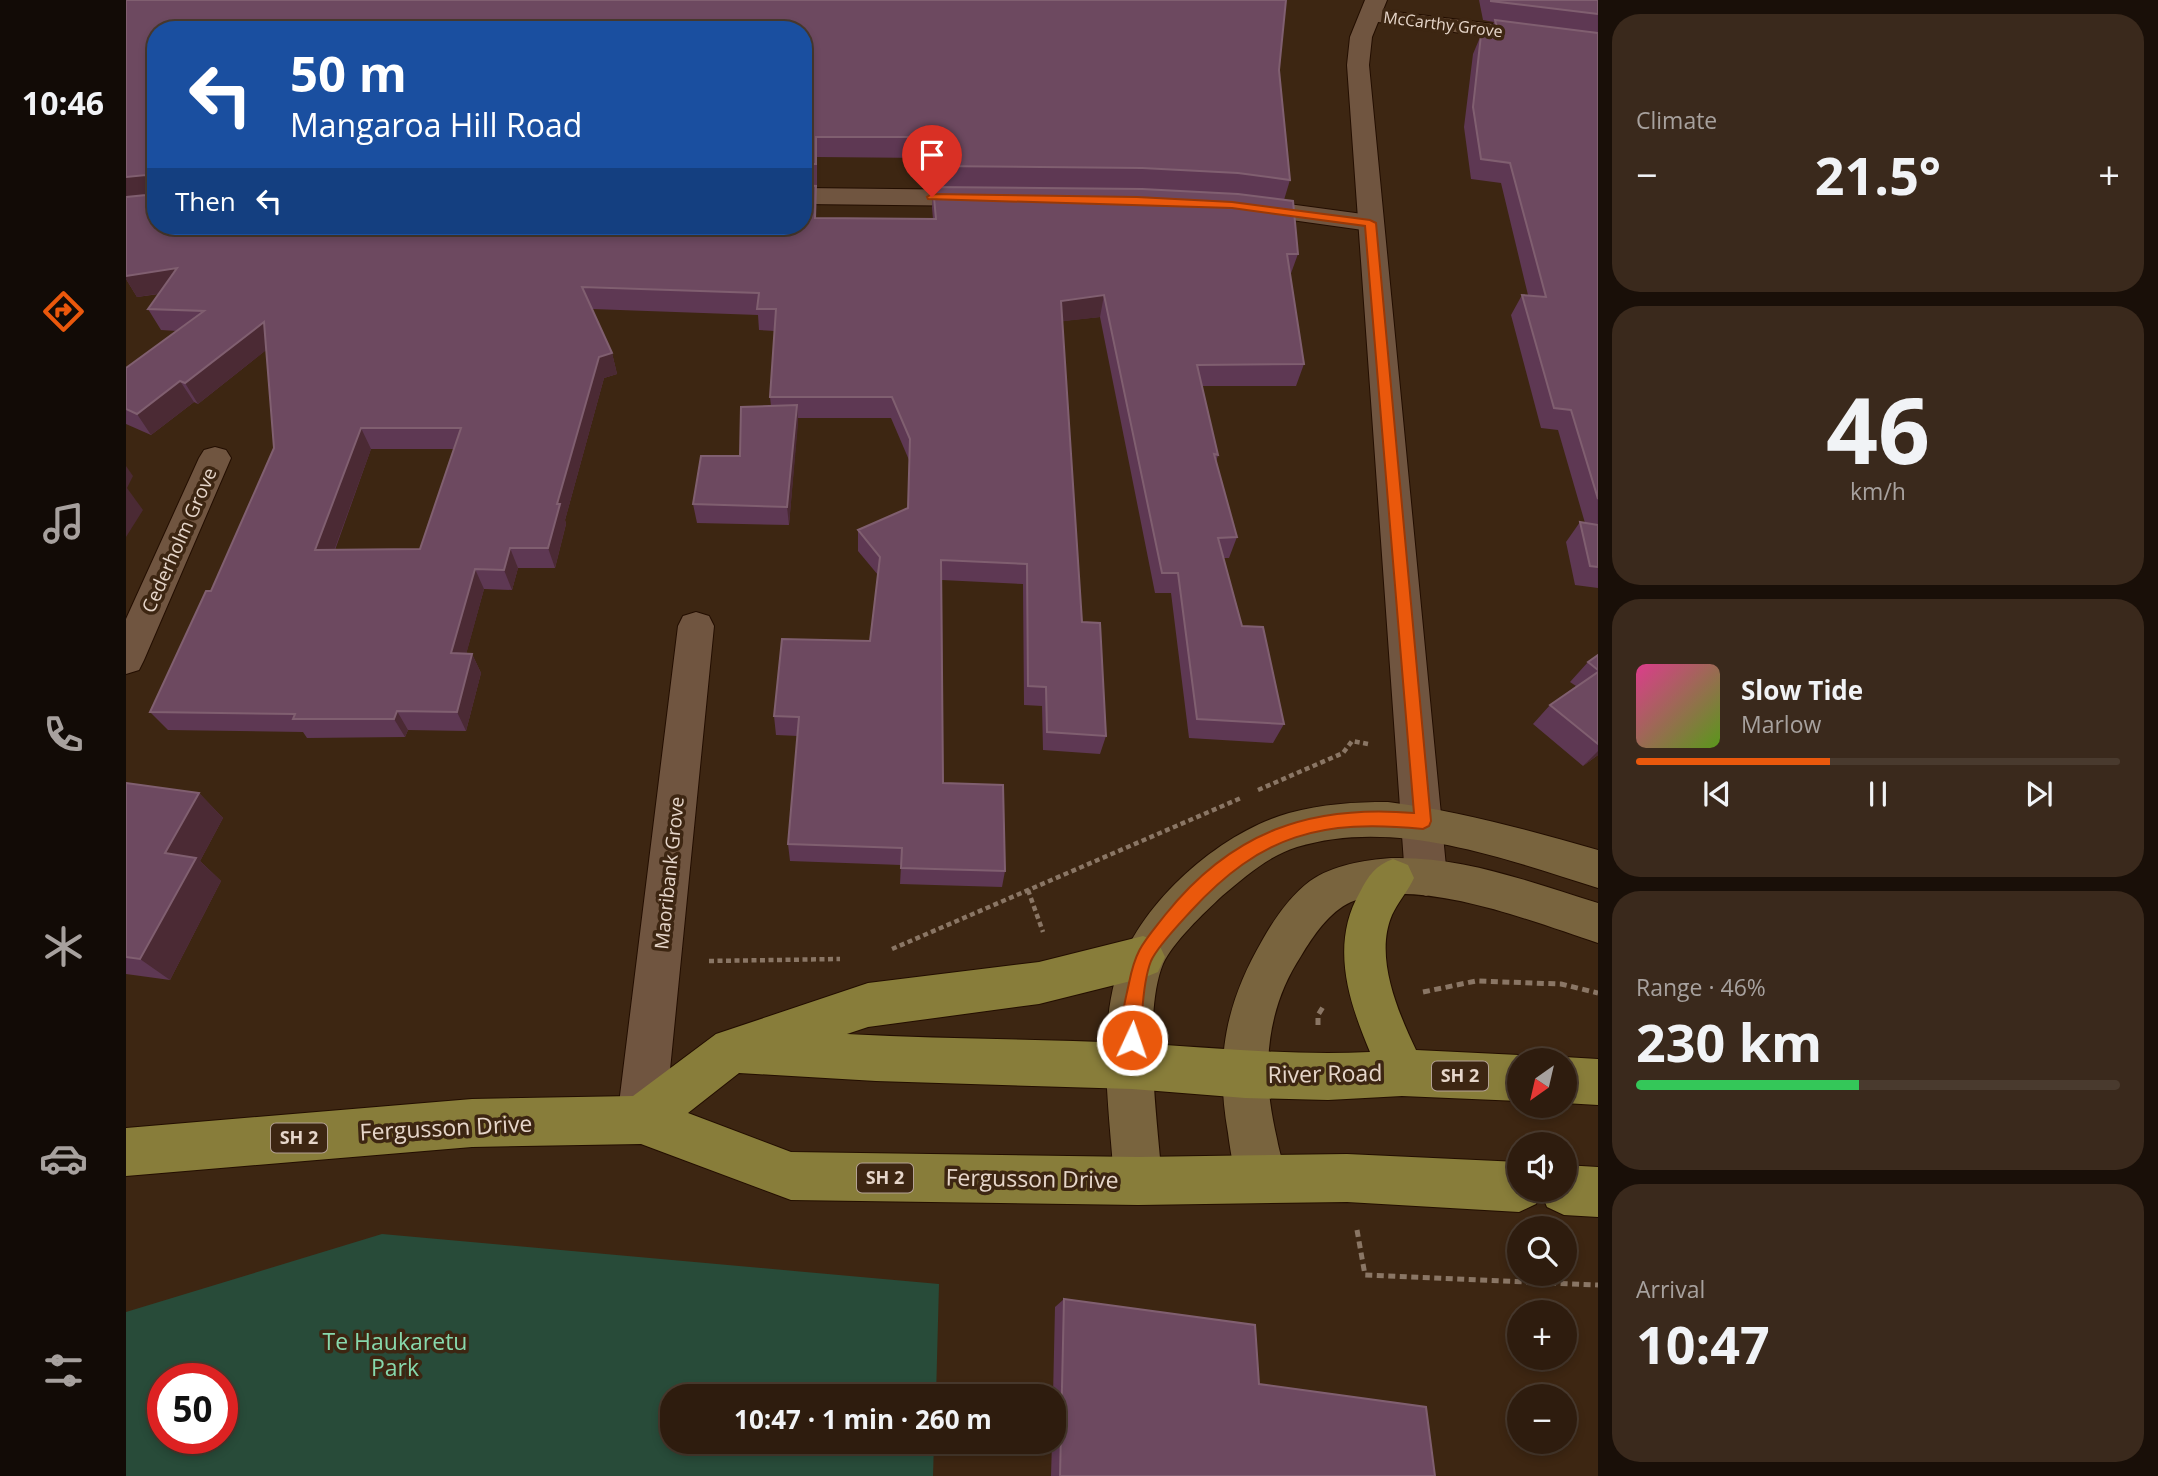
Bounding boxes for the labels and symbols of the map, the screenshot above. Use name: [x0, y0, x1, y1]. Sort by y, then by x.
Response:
street label: McCarthy Grove: [1382, 6, 1504, 42]
pin: [902, 125, 962, 197]
street label: Cederholm Grove: [135, 463, 223, 617]
street label: Maoribank Grove: [648, 795, 690, 951]
position arrow: [1095, 1003, 1169, 1077]
north arrow: [1507, 1048, 1577, 1118]
street label: River Road: [1267, 1056, 1383, 1090]
road number: SH 2: [1432, 1062, 1488, 1091]
street label: Fergusson Drive: [359, 1106, 533, 1148]
road number: SH 2: [271, 1124, 327, 1153]
street label: Fergusson Drive: [945, 1160, 1119, 1196]
road number: SH 2: [857, 1163, 913, 1192]
park label: Te Haukaretu Park: [323, 1325, 467, 1383]
speed limit sign: 50: [147, 1363, 238, 1454]

